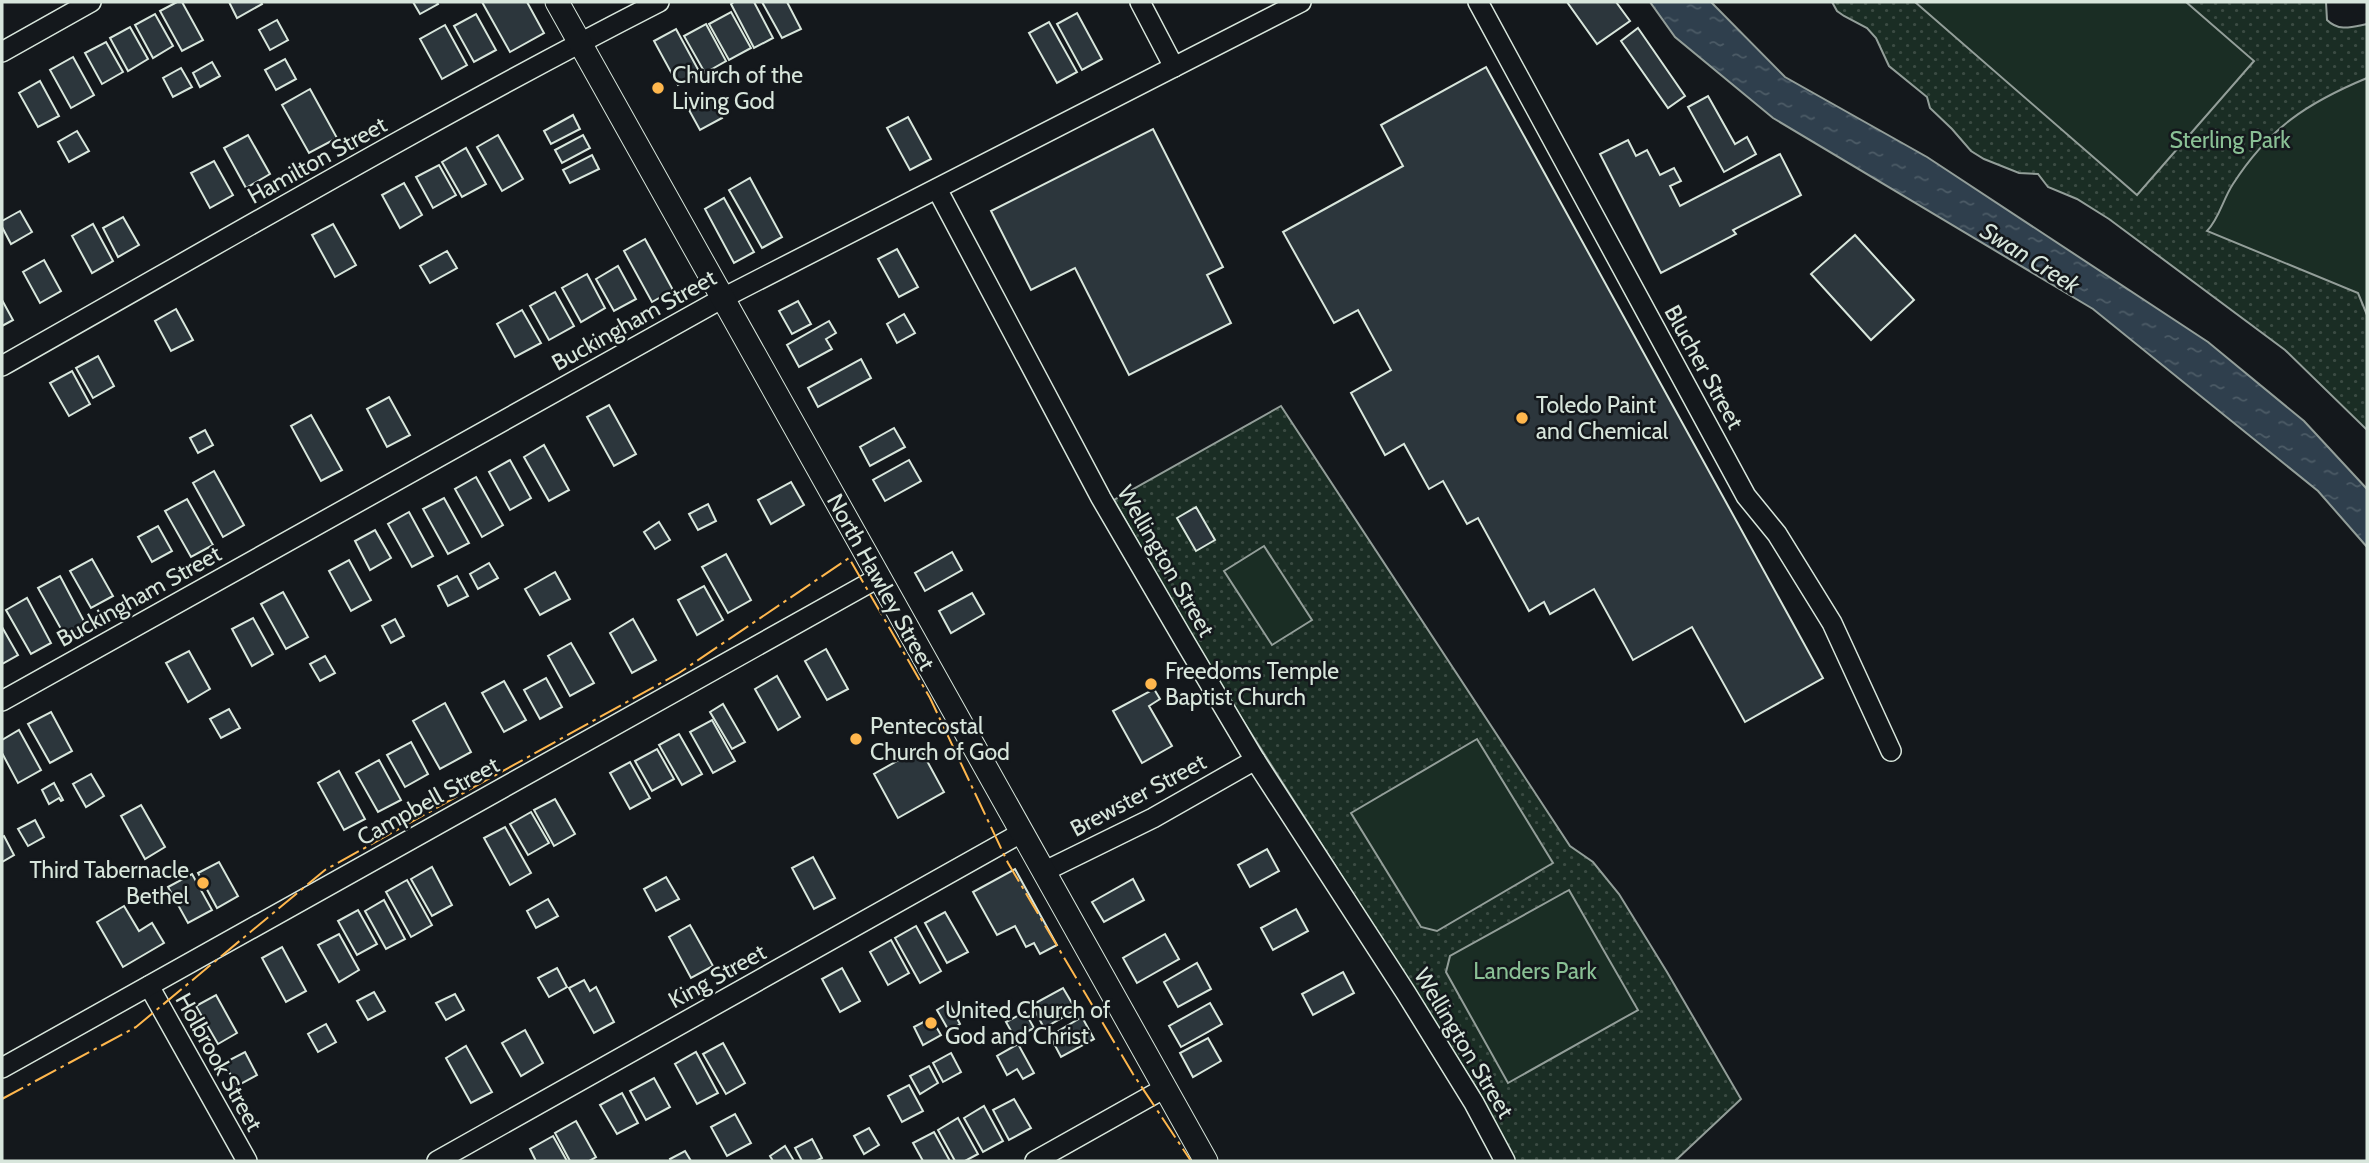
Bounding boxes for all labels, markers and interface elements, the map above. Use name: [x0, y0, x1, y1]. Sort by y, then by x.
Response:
place label: Church of the Living God: [672, 61, 803, 115]
marker: Church of the Living God: [650, 80, 666, 96]
street label: Hamilton Street: [242, 110, 392, 210]
park label: Sterling Park: [2169, 126, 2291, 154]
water label: Swan Creek: [1975, 216, 2086, 300]
street label: Buckingham Street: [547, 263, 721, 377]
street label: Blucher Street: [1658, 300, 1750, 434]
place label: Toledo Paint and Chemical: [1536, 391, 1669, 445]
marker: Toledo Paint and Chemical: [1514, 410, 1530, 426]
street label: Wellington Street: [1111, 480, 1221, 642]
street label: North Hawley Street: [821, 489, 941, 675]
street label: Buckingham Street: [52, 539, 226, 653]
place label: Freedoms Temple Baptist Church: [1165, 657, 1339, 711]
marker: Freedoms Temple Baptist Church: [1143, 676, 1159, 692]
place label: Pentecostal Church of God: [870, 712, 1010, 766]
marker: Pentecostal Church of God: [848, 731, 864, 747]
street label: Brewster Street: [1065, 747, 1211, 842]
street label: Campbell Street: [352, 750, 504, 852]
place label: Third Tabernacle Bethel: [29, 856, 190, 910]
marker: Third Tabernacle Bethel: [195, 875, 211, 891]
street label: King Street: [663, 938, 771, 1014]
park label: Landers Park: [1473, 957, 1597, 985]
street label: Wellington Street: [1408, 963, 1520, 1123]
street label: Holbrook Street: [170, 988, 269, 1136]
place label: United Church of God and Christ: [945, 996, 1111, 1050]
marker: United Church of God and Christ: [923, 1015, 939, 1031]

